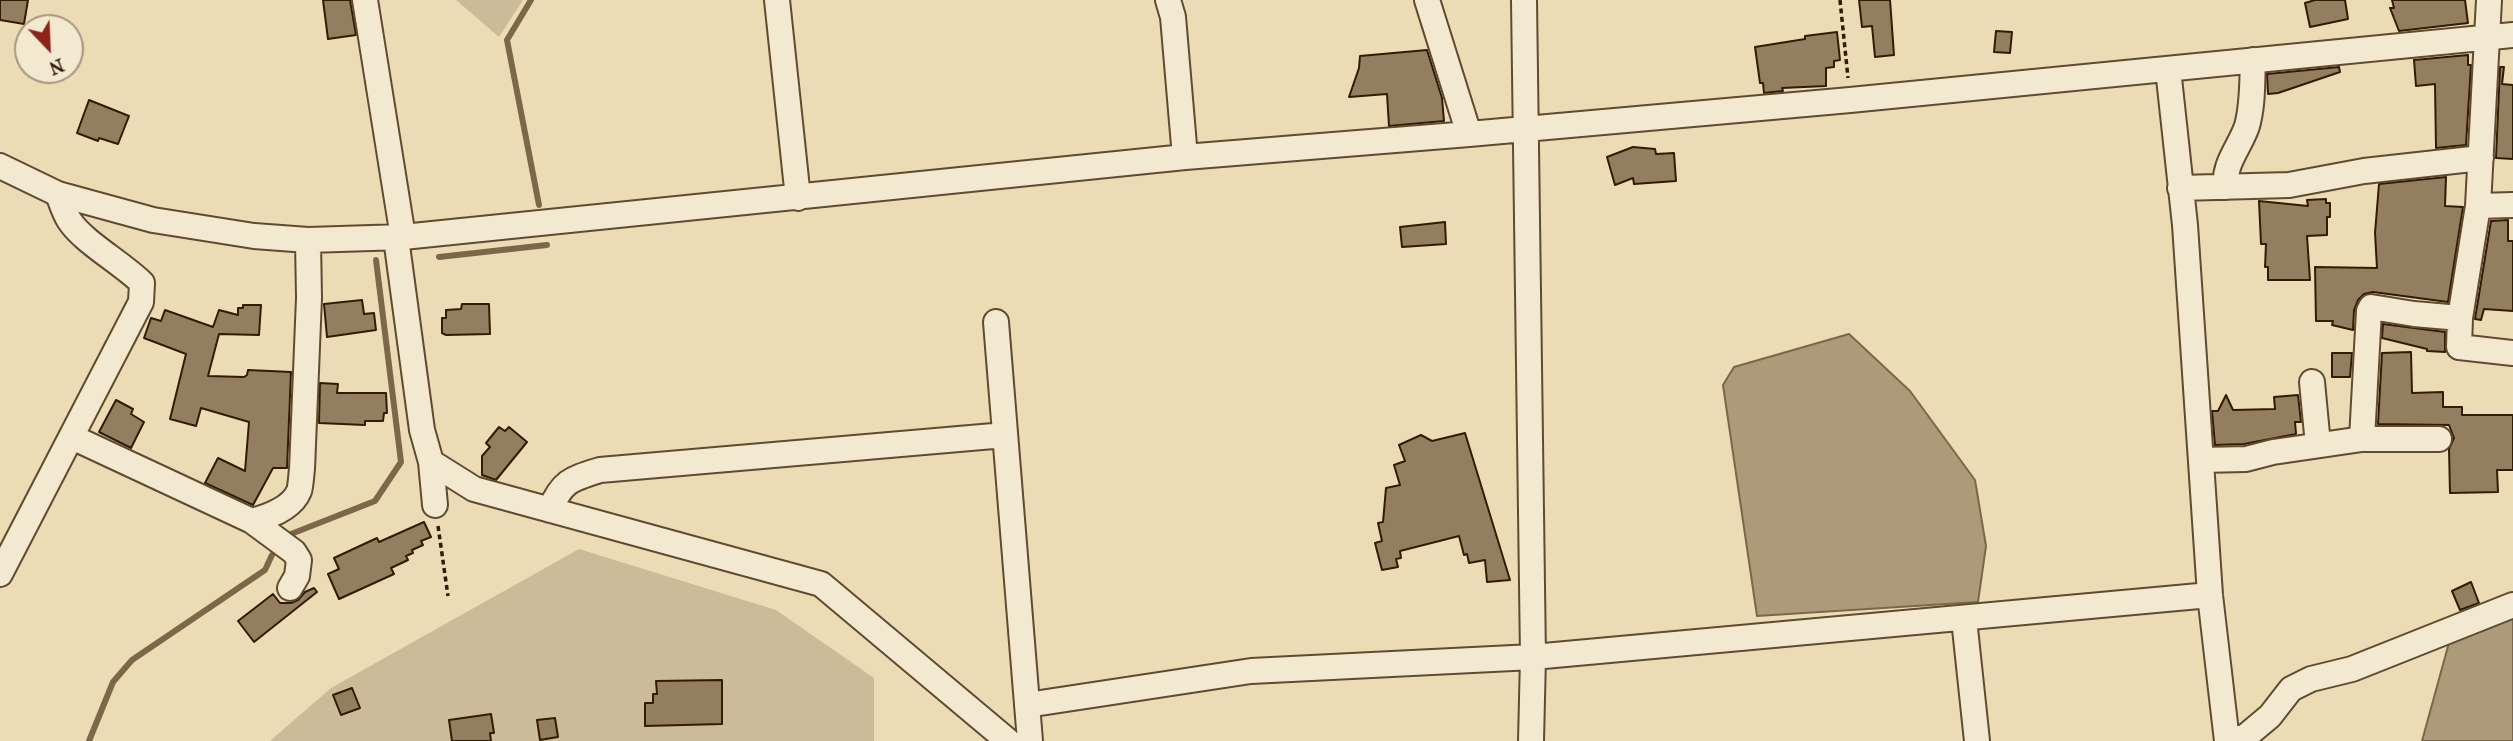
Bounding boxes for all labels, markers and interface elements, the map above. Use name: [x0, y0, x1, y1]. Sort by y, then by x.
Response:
north arrow: [14, 14, 84, 84]
text: N: [45, 54, 67, 79]

